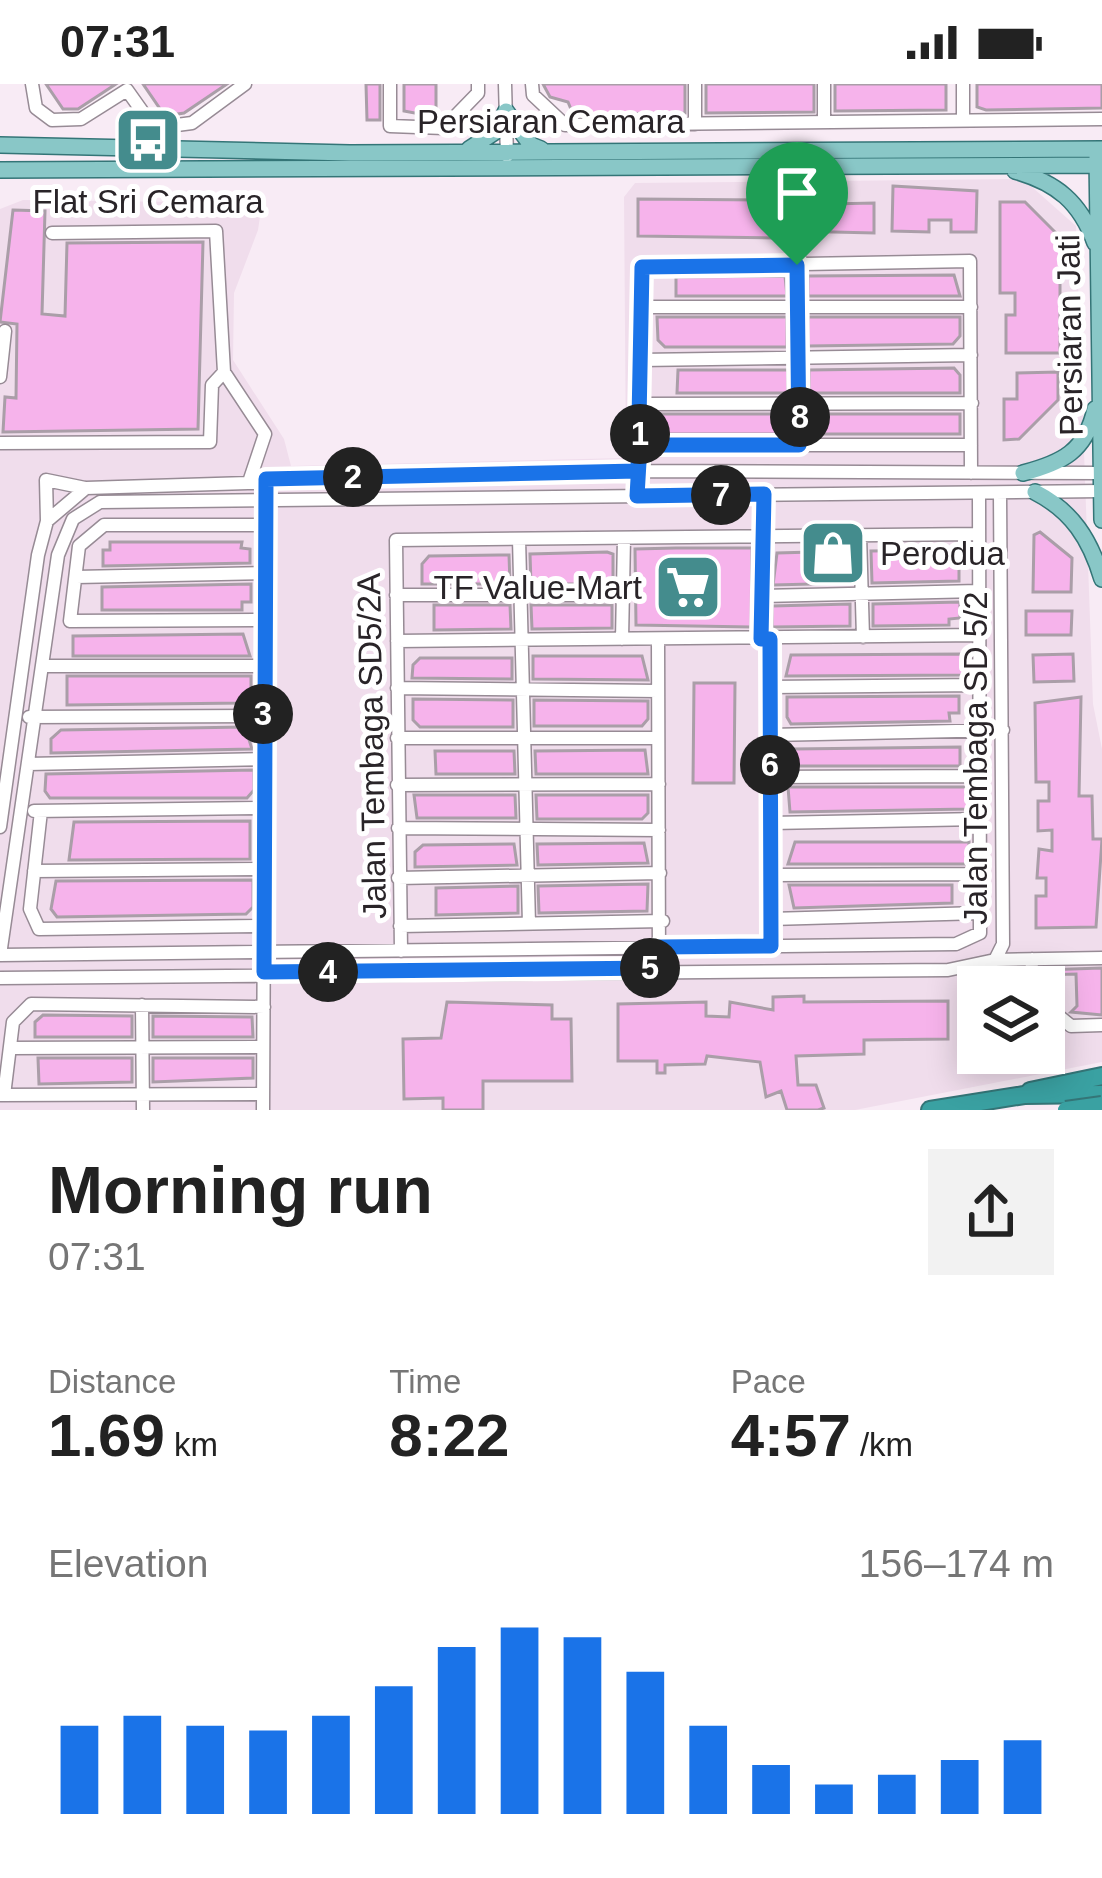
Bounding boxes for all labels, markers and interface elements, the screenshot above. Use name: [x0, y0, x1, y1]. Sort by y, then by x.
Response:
text: 07:31: [60, 16, 175, 67]
street label: Persiaran Cemara: [417, 103, 686, 140]
bus stop icon: Flat Sri Cemara: [113, 105, 183, 175]
pin: [746, 142, 848, 265]
icon: arrive: [764, 160, 830, 226]
place label: Flat Sri Cemara: [32, 183, 264, 220]
street label: Persiaran Jati: [1049, 234, 1090, 436]
pin: 8: [770, 387, 830, 447]
text: 8: [791, 398, 809, 435]
pin: 1: [610, 404, 670, 464]
text: 1: [631, 415, 649, 452]
pin: 2: [323, 447, 383, 507]
text: 2: [344, 458, 362, 495]
pin: 7: [691, 465, 751, 525]
text: 7: [712, 476, 730, 513]
shop icon: Perodua: [798, 518, 868, 588]
place label: Perodua: [880, 535, 1005, 572]
supermarket icon: TF Value-Mart: [653, 552, 723, 622]
place label: TF Value-Mart: [434, 569, 642, 606]
street label: Jalan Tembaga SD5/2A: [350, 573, 393, 919]
street label: Jalan Tembaga SD 5/2: [957, 591, 994, 925]
pin: 3: [233, 684, 293, 744]
text: 3: [254, 695, 272, 732]
pin: 6: [740, 735, 800, 795]
text: 6: [761, 746, 779, 783]
pin: 5: [620, 938, 680, 998]
pin: 4: [298, 942, 358, 1002]
text: 5: [641, 949, 659, 986]
text: 4: [319, 953, 337, 990]
map controls: [957, 966, 1065, 1074]
button: layers: [957, 966, 1065, 1074]
button: share: [928, 1149, 1054, 1275]
text: Morning run: [48, 1153, 433, 1227]
text: 07:31: [48, 1235, 146, 1278]
text: Distance: [48, 1363, 176, 1400]
text: Time: [389, 1363, 461, 1400]
text: Pace: [731, 1363, 806, 1400]
text: 1.69: [48, 1402, 165, 1469]
text: 8:22: [389, 1402, 509, 1469]
text: 4:57: [731, 1402, 851, 1469]
text: km: [165, 1426, 218, 1463]
text: /km: [851, 1426, 913, 1463]
text: Elevation: [48, 1542, 208, 1585]
text: 156–174 m: [859, 1542, 1054, 1585]

